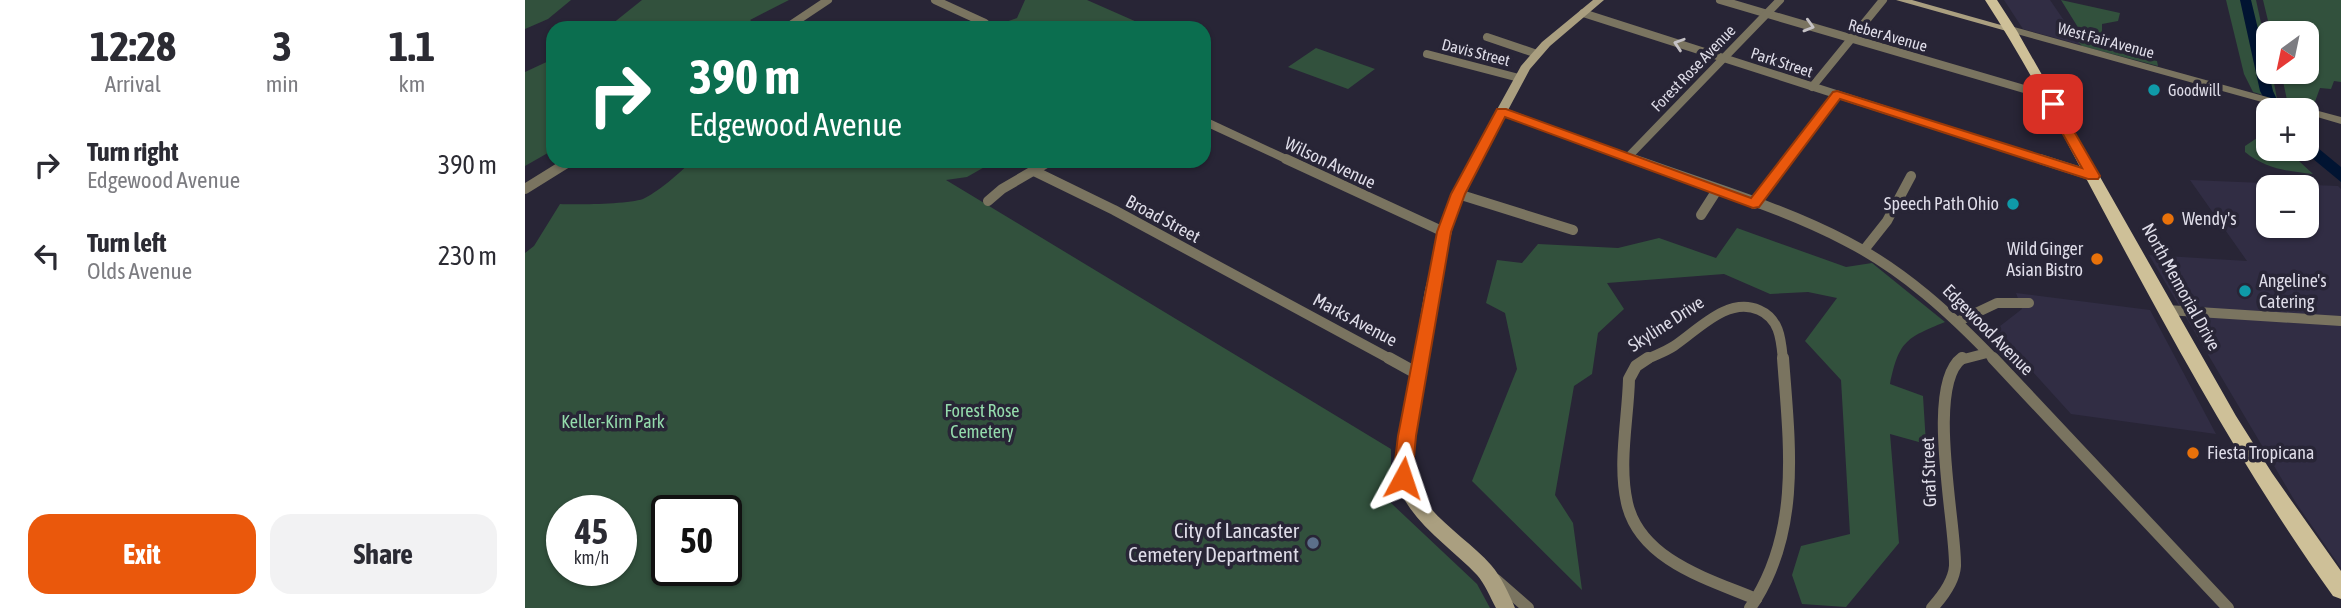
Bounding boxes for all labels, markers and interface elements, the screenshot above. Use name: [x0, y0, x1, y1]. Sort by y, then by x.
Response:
street label: Reber Avenue: [1846, 15, 1930, 55]
one-way arrow: [1802, 18, 1814, 33]
street label: West Fair Avenue: [2056, 18, 2156, 62]
street label: Forest Rose Avenue: [1647, 21, 1739, 115]
north arrow: [2256, 21, 2319, 84]
map controls: [2256, 21, 2319, 238]
text: 12:28: [90, 22, 176, 70]
text: 3: [272, 22, 292, 70]
text: 1.1: [388, 22, 435, 70]
street label: Davis Street: [1440, 35, 1512, 69]
one-way arrow: [1673, 38, 1685, 52]
street label: Park Street: [1749, 44, 1816, 81]
text: 390 m: [689, 48, 800, 104]
icon: right: [574, 49, 665, 140]
text: Arrival: [105, 71, 161, 97]
text: min: [266, 71, 299, 97]
text: km: [399, 71, 425, 97]
pin: [2023, 74, 2083, 134]
place label: Goodwill: [2168, 81, 2222, 99]
marker: Goodwill: [2146, 82, 2162, 98]
icon: arrive: [2034, 85, 2072, 123]
button: +: [2256, 98, 2319, 161]
text: Edgewood Avenue: [689, 106, 902, 143]
street label: Wilson Avenue: [1281, 132, 1379, 193]
text: Turn right: [87, 137, 178, 167]
icon: right: [28, 146, 66, 184]
text: 390 m: [438, 150, 497, 180]
text: Edgewood Avenue: [87, 167, 240, 193]
button: −: [2256, 175, 2319, 238]
street label: Broad Street: [1122, 190, 1204, 247]
place label: Speech Path Ohio: [1884, 193, 1999, 214]
marker: Speech Path Ohio: [2005, 196, 2021, 212]
place label: Wendy's: [2182, 208, 2237, 229]
marker: Wendy's: [2160, 211, 2176, 227]
street label: North Memorial Drive: [2138, 219, 2225, 354]
text: Turn left: [87, 228, 167, 258]
icon: left: [28, 237, 66, 275]
place label: Wild Ginger Asian Bistro: [2006, 238, 2084, 280]
text: 230 m: [438, 241, 497, 271]
marker: Wild Ginger Asian Bistro: [2089, 251, 2105, 267]
text: Olds Avenue: [87, 258, 192, 284]
place label: Angeline's Catering: [2259, 270, 2327, 312]
street label: Edgewood Avenue: [1939, 280, 2038, 379]
marker: Angeline's Catering: [2237, 283, 2253, 299]
street label: Marks Avenue: [1310, 289, 1401, 350]
street label: Skyline Drive: [1624, 291, 1708, 356]
park label: Forest Rose Cemetery: [945, 400, 1019, 442]
park label: Keller-Kirn Park: [561, 411, 665, 432]
street label: Graf Street: [1917, 437, 1940, 507]
position arrow: [1366, 441, 1440, 515]
place label: Fiesta Tropicana: [2207, 442, 2314, 463]
marker: Fiesta Tropicana: [2185, 445, 2201, 461]
speed limit sign: 50: [651, 495, 742, 586]
text: 45: [575, 511, 608, 551]
button: Exit: [28, 514, 256, 594]
button: Share: [270, 514, 497, 594]
place label: City of Lancaster Cemetery Department: [1128, 518, 1300, 566]
marker: City of Lancaster Cemetery Department: [1305, 535, 1321, 551]
text: km/h: [574, 547, 609, 568]

